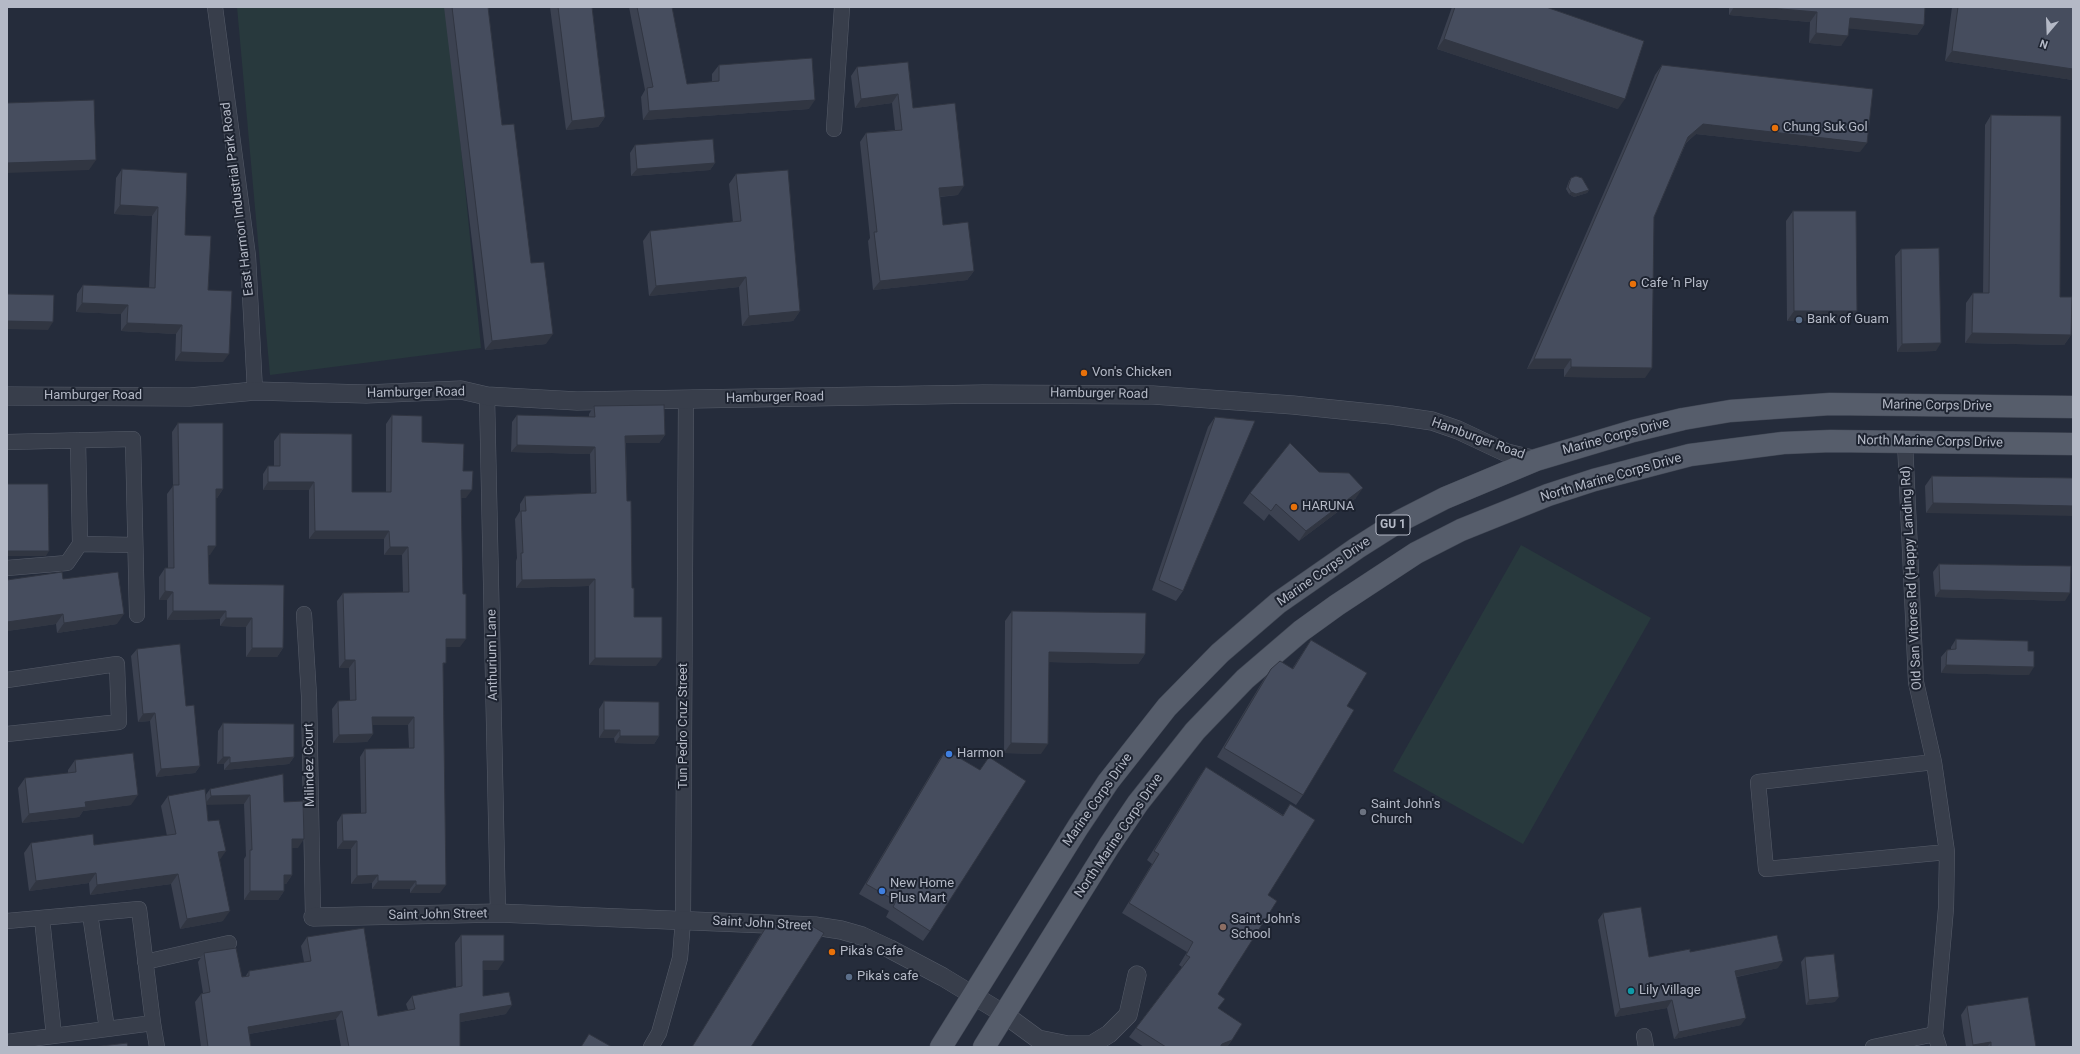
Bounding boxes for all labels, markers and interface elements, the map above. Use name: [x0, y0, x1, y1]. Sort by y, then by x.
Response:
north arrow: [2028, 12, 2068, 52]
text: N: [2038, 36, 2050, 51]
street label: East Harmon Industrial Park Road: [218, 101, 258, 297]
place label: Chung Suk Gol: [1783, 120, 1868, 136]
marker: Chung Suk Gol: [1770, 123, 1780, 133]
place label: Cafe ‘n Play: [1641, 276, 1708, 292]
marker: Cafe ‘n Play: [1628, 279, 1638, 289]
place label: Bank of Guam: [1807, 312, 1889, 328]
marker: Bank of Guam: [1794, 315, 1804, 325]
place label: Von's Chicken: [1092, 365, 1172, 381]
marker: Von's Chicken: [1079, 368, 1089, 378]
street label: Hamburger Road: [367, 384, 465, 402]
street label: Hamburger Road: [1050, 385, 1148, 403]
street label: Hamburger Road: [44, 388, 142, 404]
street label: Hamburger Road: [726, 389, 824, 407]
street label: Marine Corps Drive: [1882, 397, 1992, 415]
street label: Hamburger Road: [1429, 415, 1527, 463]
street label: Marine Corps Drive: [1561, 415, 1671, 459]
street label: North Marine Corps Drive: [1857, 433, 2003, 451]
street label: North Marine Corps Drive: [1539, 450, 1683, 506]
street label: Old San Vitores Rd (Happy Landing Rd): [1898, 465, 1926, 691]
place label: HARUNA: [1302, 499, 1354, 515]
marker: HARUNA: [1289, 502, 1299, 512]
road number: GU 1: [1376, 515, 1410, 535]
street label: Marine Corps Drive: [1274, 534, 1374, 610]
street label: Anthurium Lane: [484, 609, 502, 701]
street label: Tun Pedro Cruz Street: [676, 663, 692, 789]
street label: Milindez Court: [301, 723, 319, 807]
place label: Harmon: [957, 746, 1004, 762]
marker: Harmon: [944, 749, 954, 759]
street label: Marine Corps Drive: [1060, 750, 1136, 850]
street label: North Marine Corps Drive: [1072, 771, 1166, 901]
place label: Saint John's Church: [1371, 797, 1440, 828]
marker: Saint John's Church: [1358, 807, 1368, 817]
place label: New Home Plus Mart: [890, 876, 954, 907]
marker: New Home Plus Mart: [877, 886, 887, 896]
street label: Saint John Street: [388, 906, 488, 924]
place label: Saint John's School: [1231, 912, 1300, 943]
street label: Saint John Street: [712, 914, 812, 934]
marker: Saint John's School: [1218, 922, 1228, 932]
place label: Pika's Cafe: [840, 944, 903, 960]
marker: Pika's Cafe: [827, 947, 837, 957]
place label: Pika's cafe: [857, 969, 918, 985]
marker: Pika's cafe: [844, 972, 854, 982]
place label: Lily Village: [1639, 983, 1701, 999]
marker: Lily Village: [1626, 986, 1636, 996]

